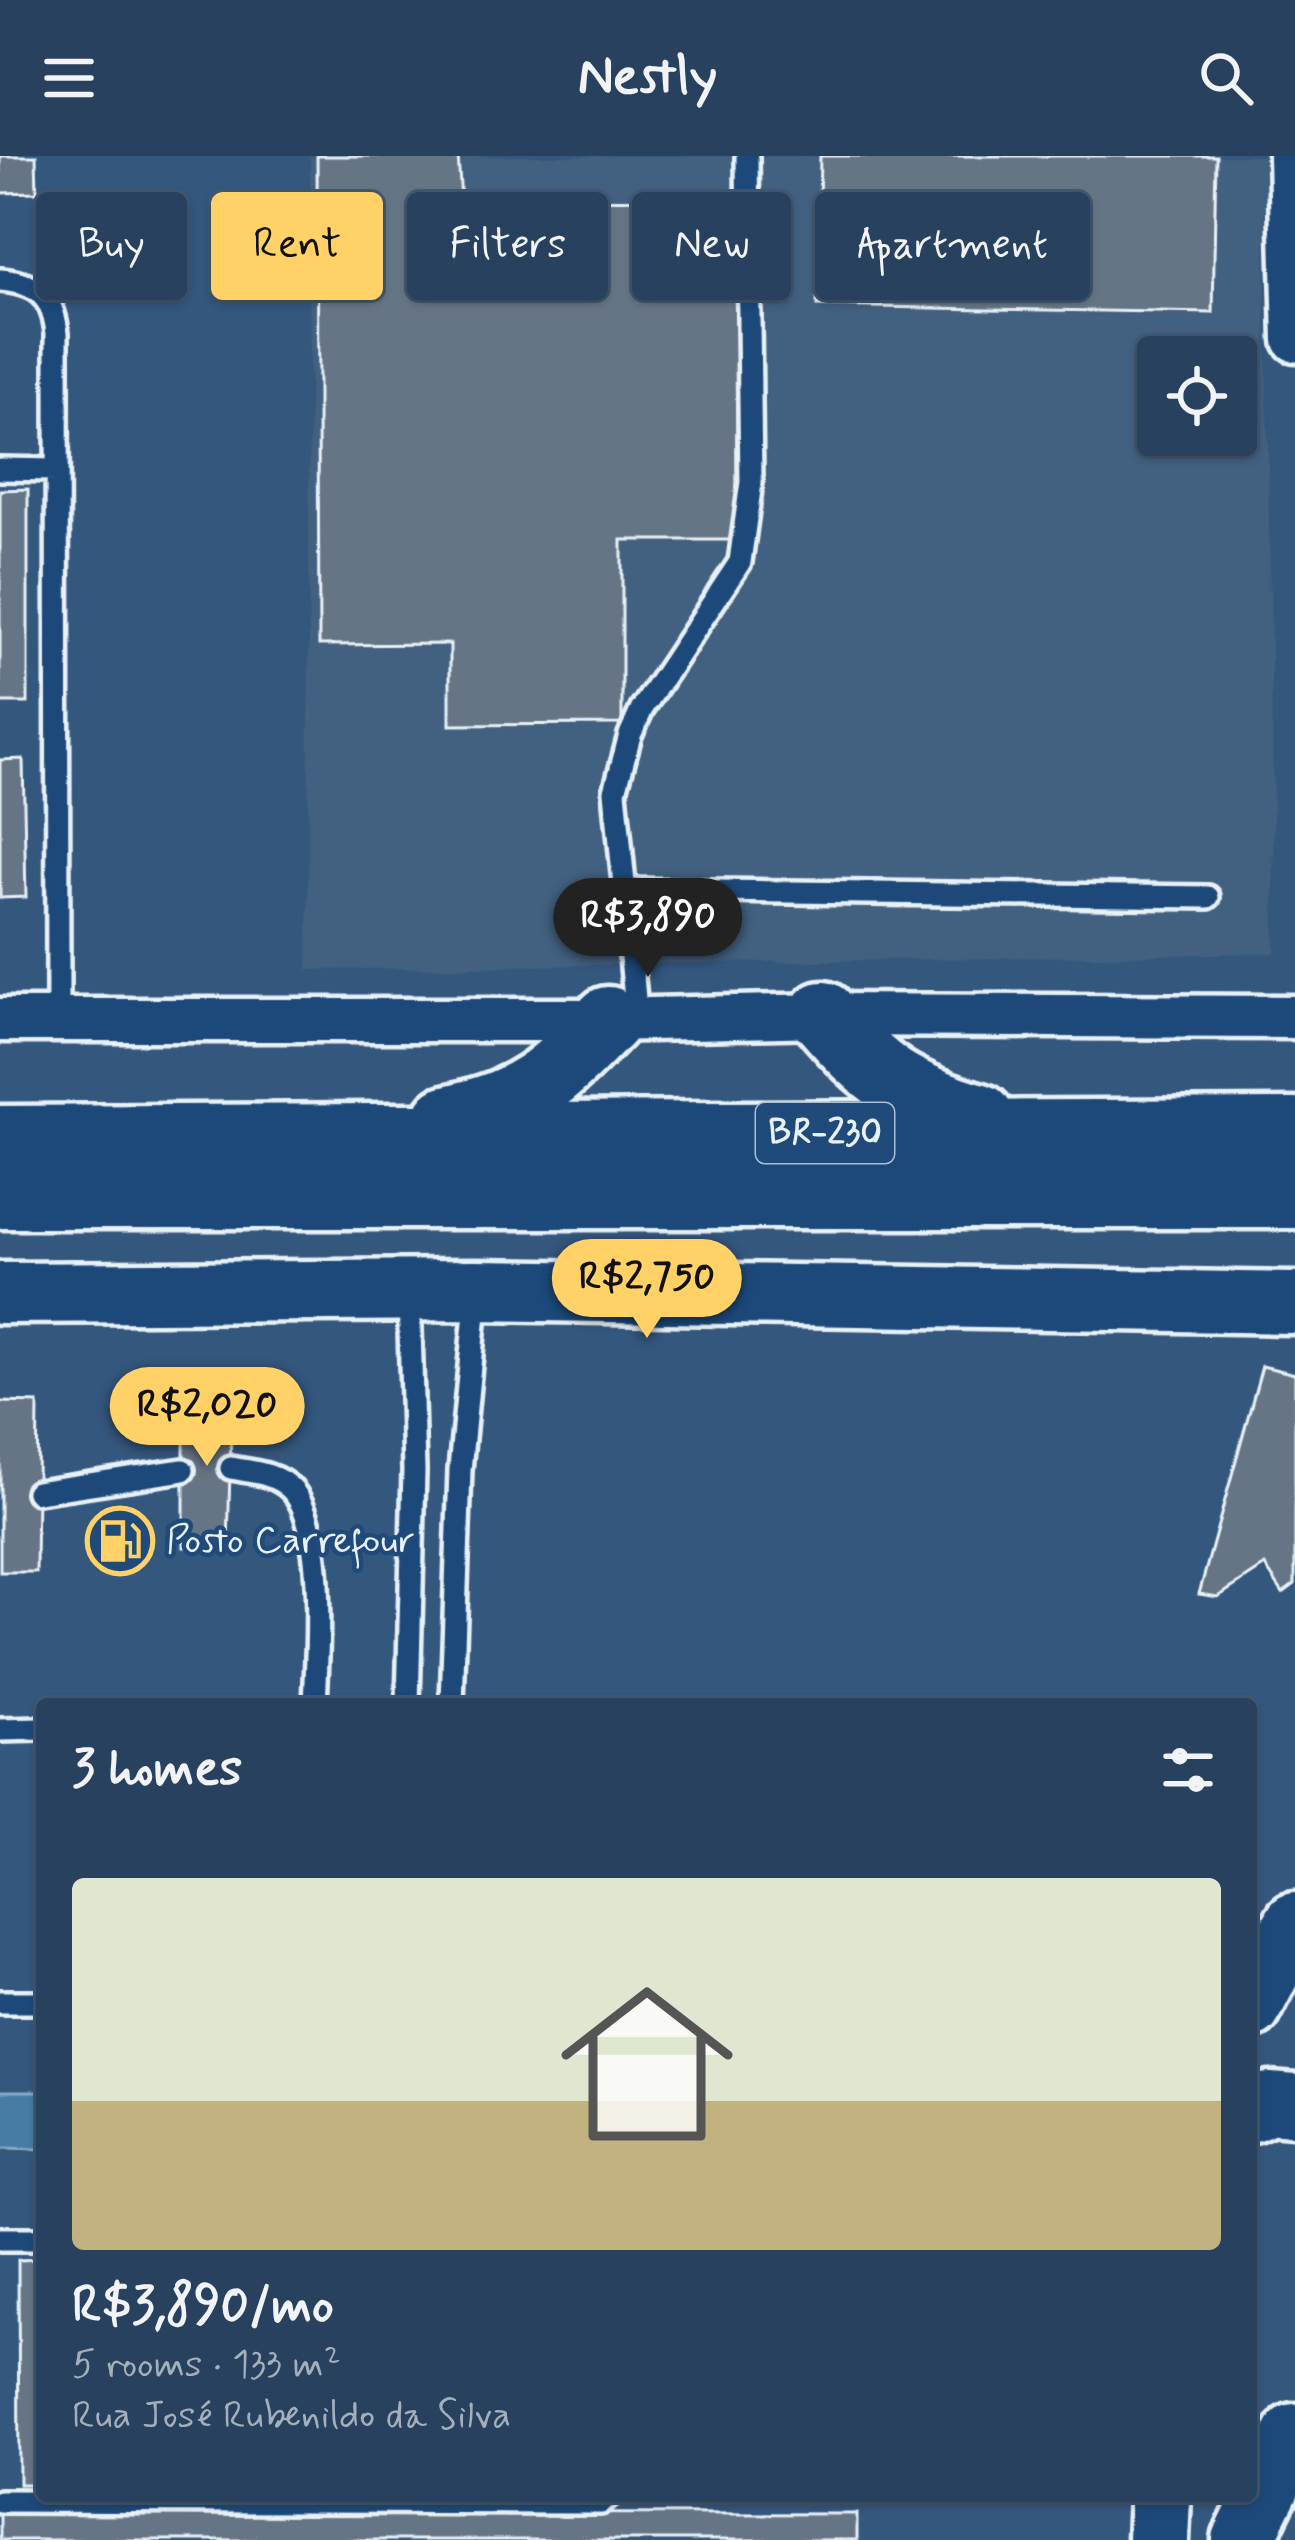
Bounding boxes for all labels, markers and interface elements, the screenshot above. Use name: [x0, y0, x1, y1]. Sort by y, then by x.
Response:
text: Nestly: [578, 43, 717, 114]
icon: menu: [36, 45, 102, 111]
icon: search: [1193, 45, 1259, 111]
chip: Buy: [36, 192, 187, 300]
chip: Rent: [211, 192, 383, 300]
chip: Filters: [407, 192, 608, 300]
chip: New: [632, 192, 791, 300]
chip: Apartment: [815, 192, 1090, 300]
map controls: [1137, 336, 1257, 456]
button: locate: [1137, 336, 1257, 456]
pin: R$3,890: [537, 878, 759, 980]
text: R$3,890: [580, 891, 716, 942]
road number: BR-230: [756, 1103, 894, 1163]
pin: R$2,750: [536, 1239, 758, 1341]
text: R$2,750: [579, 1252, 715, 1303]
pin: R$2,020: [96, 1367, 318, 1469]
text: R$2,020: [137, 1380, 277, 1431]
fuel station icon: Posto Carrefour: [85, 1506, 155, 1576]
place label: Posto Carrefour: [166, 1516, 415, 1569]
text: 3 homes: [72, 1737, 242, 1803]
icon: filters: [1155, 1737, 1221, 1803]
icon: home: [539, 1956, 755, 2172]
text: R$3,890/mo: [72, 2274, 334, 2340]
text: 5 rooms · 133 m²: [72, 2340, 341, 2391]
text: Rua José Rubenildo da Silva: [72, 2391, 511, 2442]

